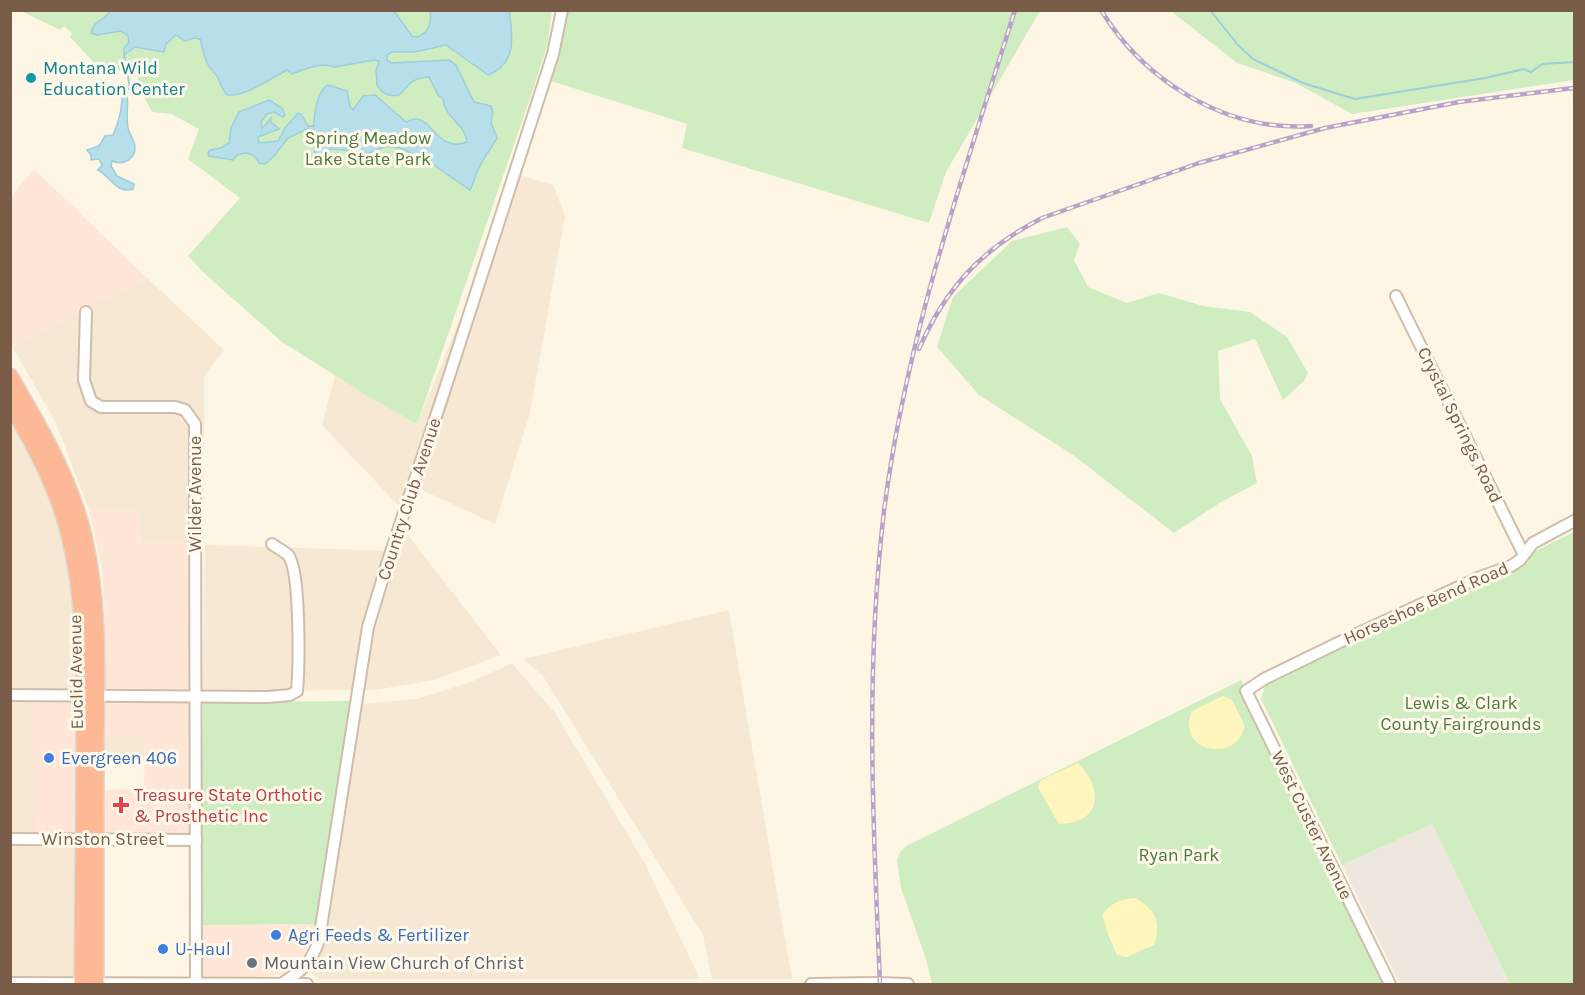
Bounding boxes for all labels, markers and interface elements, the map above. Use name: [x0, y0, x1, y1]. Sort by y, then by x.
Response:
place label: Montana Wild Education Center: [43, 57, 185, 100]
marker: Montana Wild Education Center: [24, 71, 38, 85]
park label: Spring Meadow Lake State Park: [305, 127, 431, 170]
street label: Crystal Springs Road: [1413, 343, 1507, 507]
street label: Country Club Avenue: [372, 415, 446, 583]
street label: Wilder Avenue: [184, 436, 206, 552]
street label: Horseshoe Bend Road: [1340, 557, 1512, 649]
street label: Euclid Avenue: [64, 614, 88, 730]
park label: Lewis & Clark County Fairgrounds: [1381, 692, 1541, 735]
place label: Evergreen 406: [61, 747, 177, 769]
street label: West Custer Avenue: [1266, 747, 1358, 903]
marker: Evergreen 406: [42, 751, 56, 765]
place label: Treasure State Orthotic & Prosthetic Inc: [134, 784, 323, 827]
marker: Treasure State Orthotic & Prosthetic Inc: [112, 796, 130, 814]
street label: Winston Street: [42, 828, 165, 850]
park label: Ryan Park: [1139, 844, 1219, 866]
place label: Agri Feeds & Fertilizer: [288, 924, 469, 946]
marker: Agri Feeds & Fertilizer: [269, 928, 283, 942]
place label: U-Haul: [175, 938, 231, 960]
marker: U-Haul: [156, 942, 170, 956]
place label: Mountain View Church of Christ: [264, 952, 524, 974]
marker: Mountain View Church of Christ: [245, 956, 259, 970]

